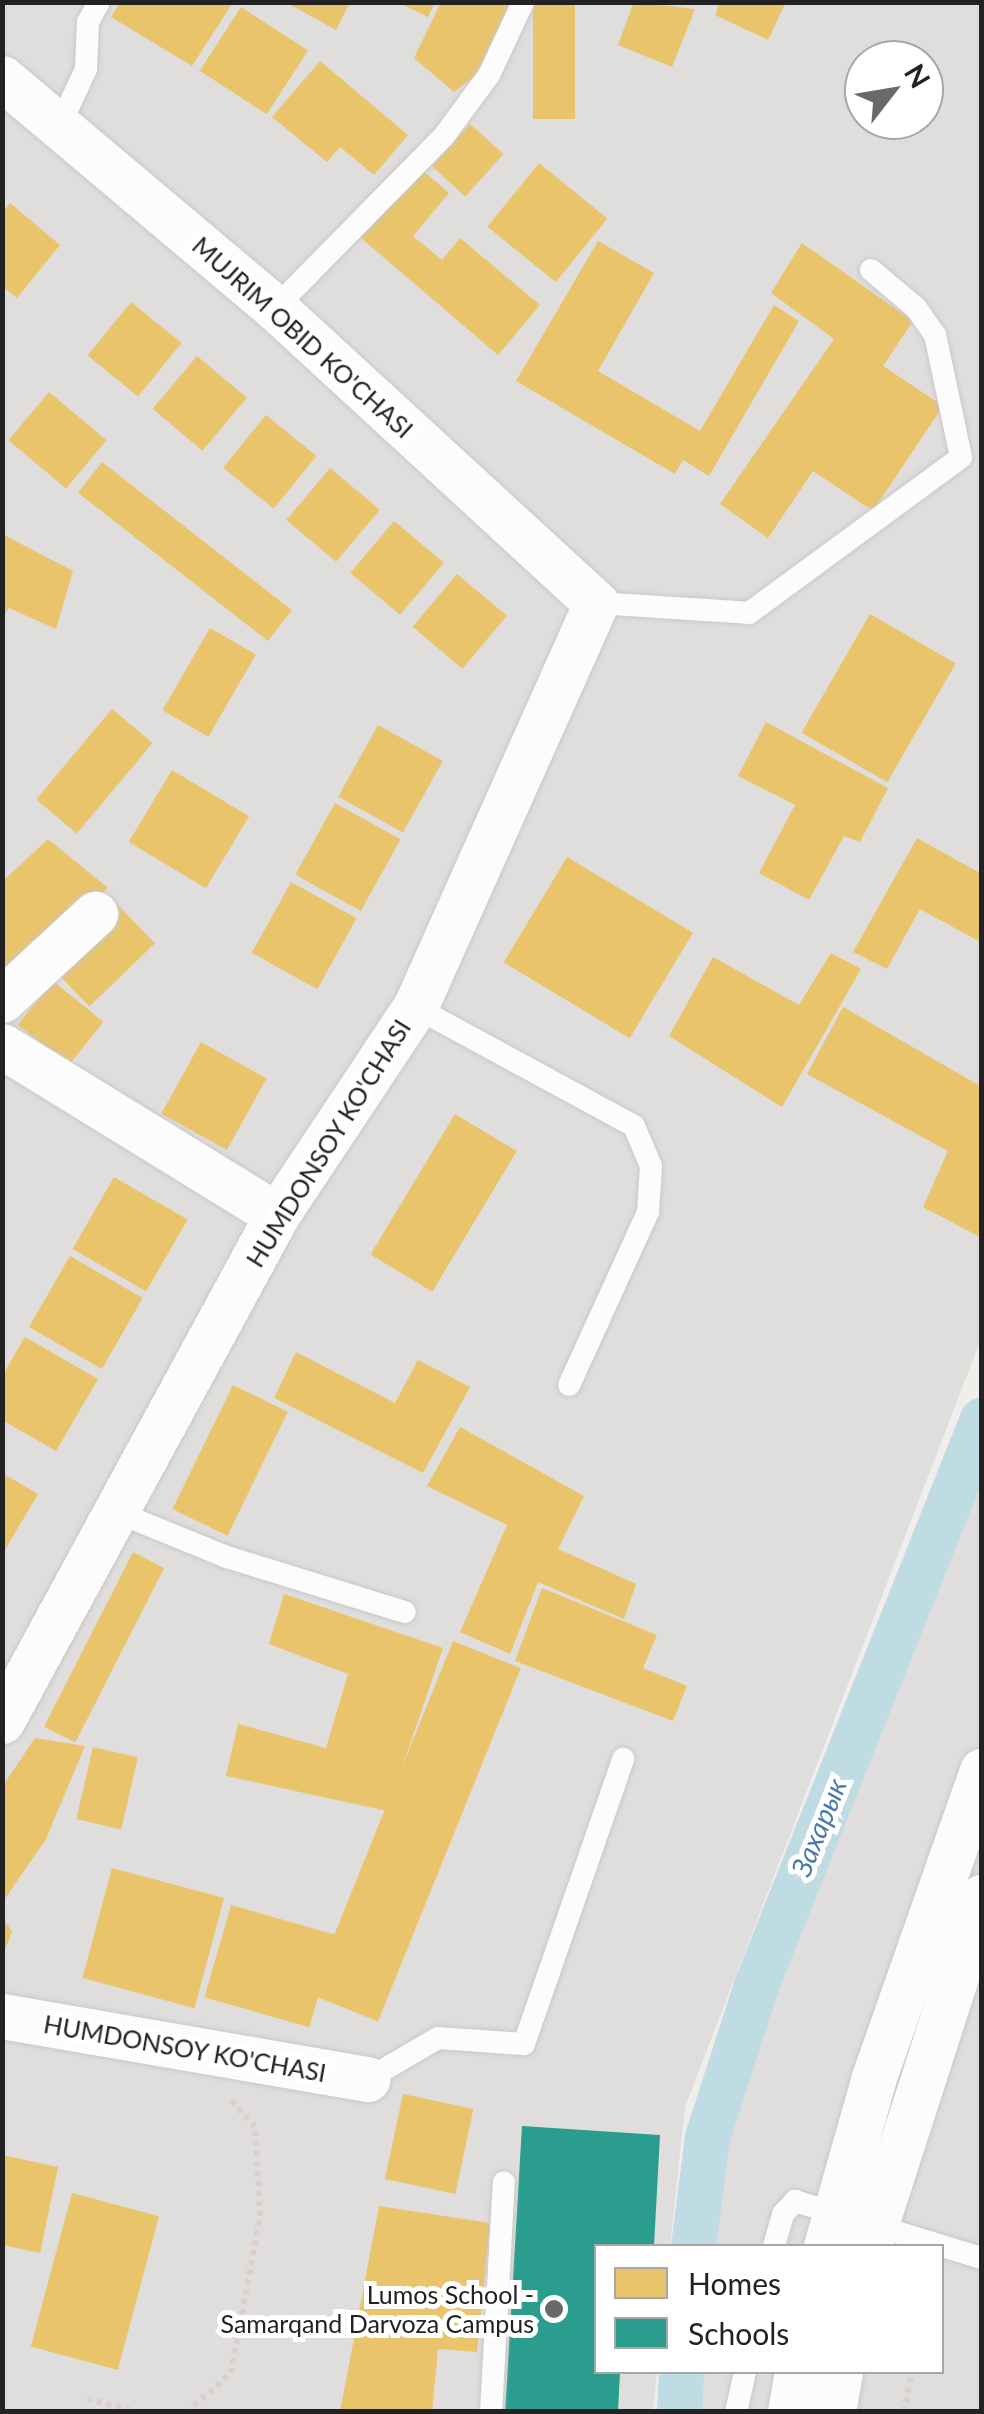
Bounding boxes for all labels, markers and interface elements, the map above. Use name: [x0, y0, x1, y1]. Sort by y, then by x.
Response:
north arrow: [844, 40, 944, 140]
text: N: [898, 58, 938, 94]
street label: MUJRIM OBID KO'CHASI: [187, 230, 419, 444]
street label: HUMDONSOY KO'CHASI: [239, 1013, 417, 1273]
water label: Захарык: [783, 1773, 853, 1881]
street label: HUMDONSOY KO'CHASI: [41, 2008, 329, 2088]
legend: [594, 2244, 944, 2374]
text: Homes: [688, 2265, 781, 2301]
place label: Lumos School - Samarqand Darvoza Campus: [221, 2280, 534, 2339]
marker: Lumos School - Samarqand Darvoza Campus: [543, 2298, 565, 2320]
text: Schools: [688, 2315, 789, 2351]

